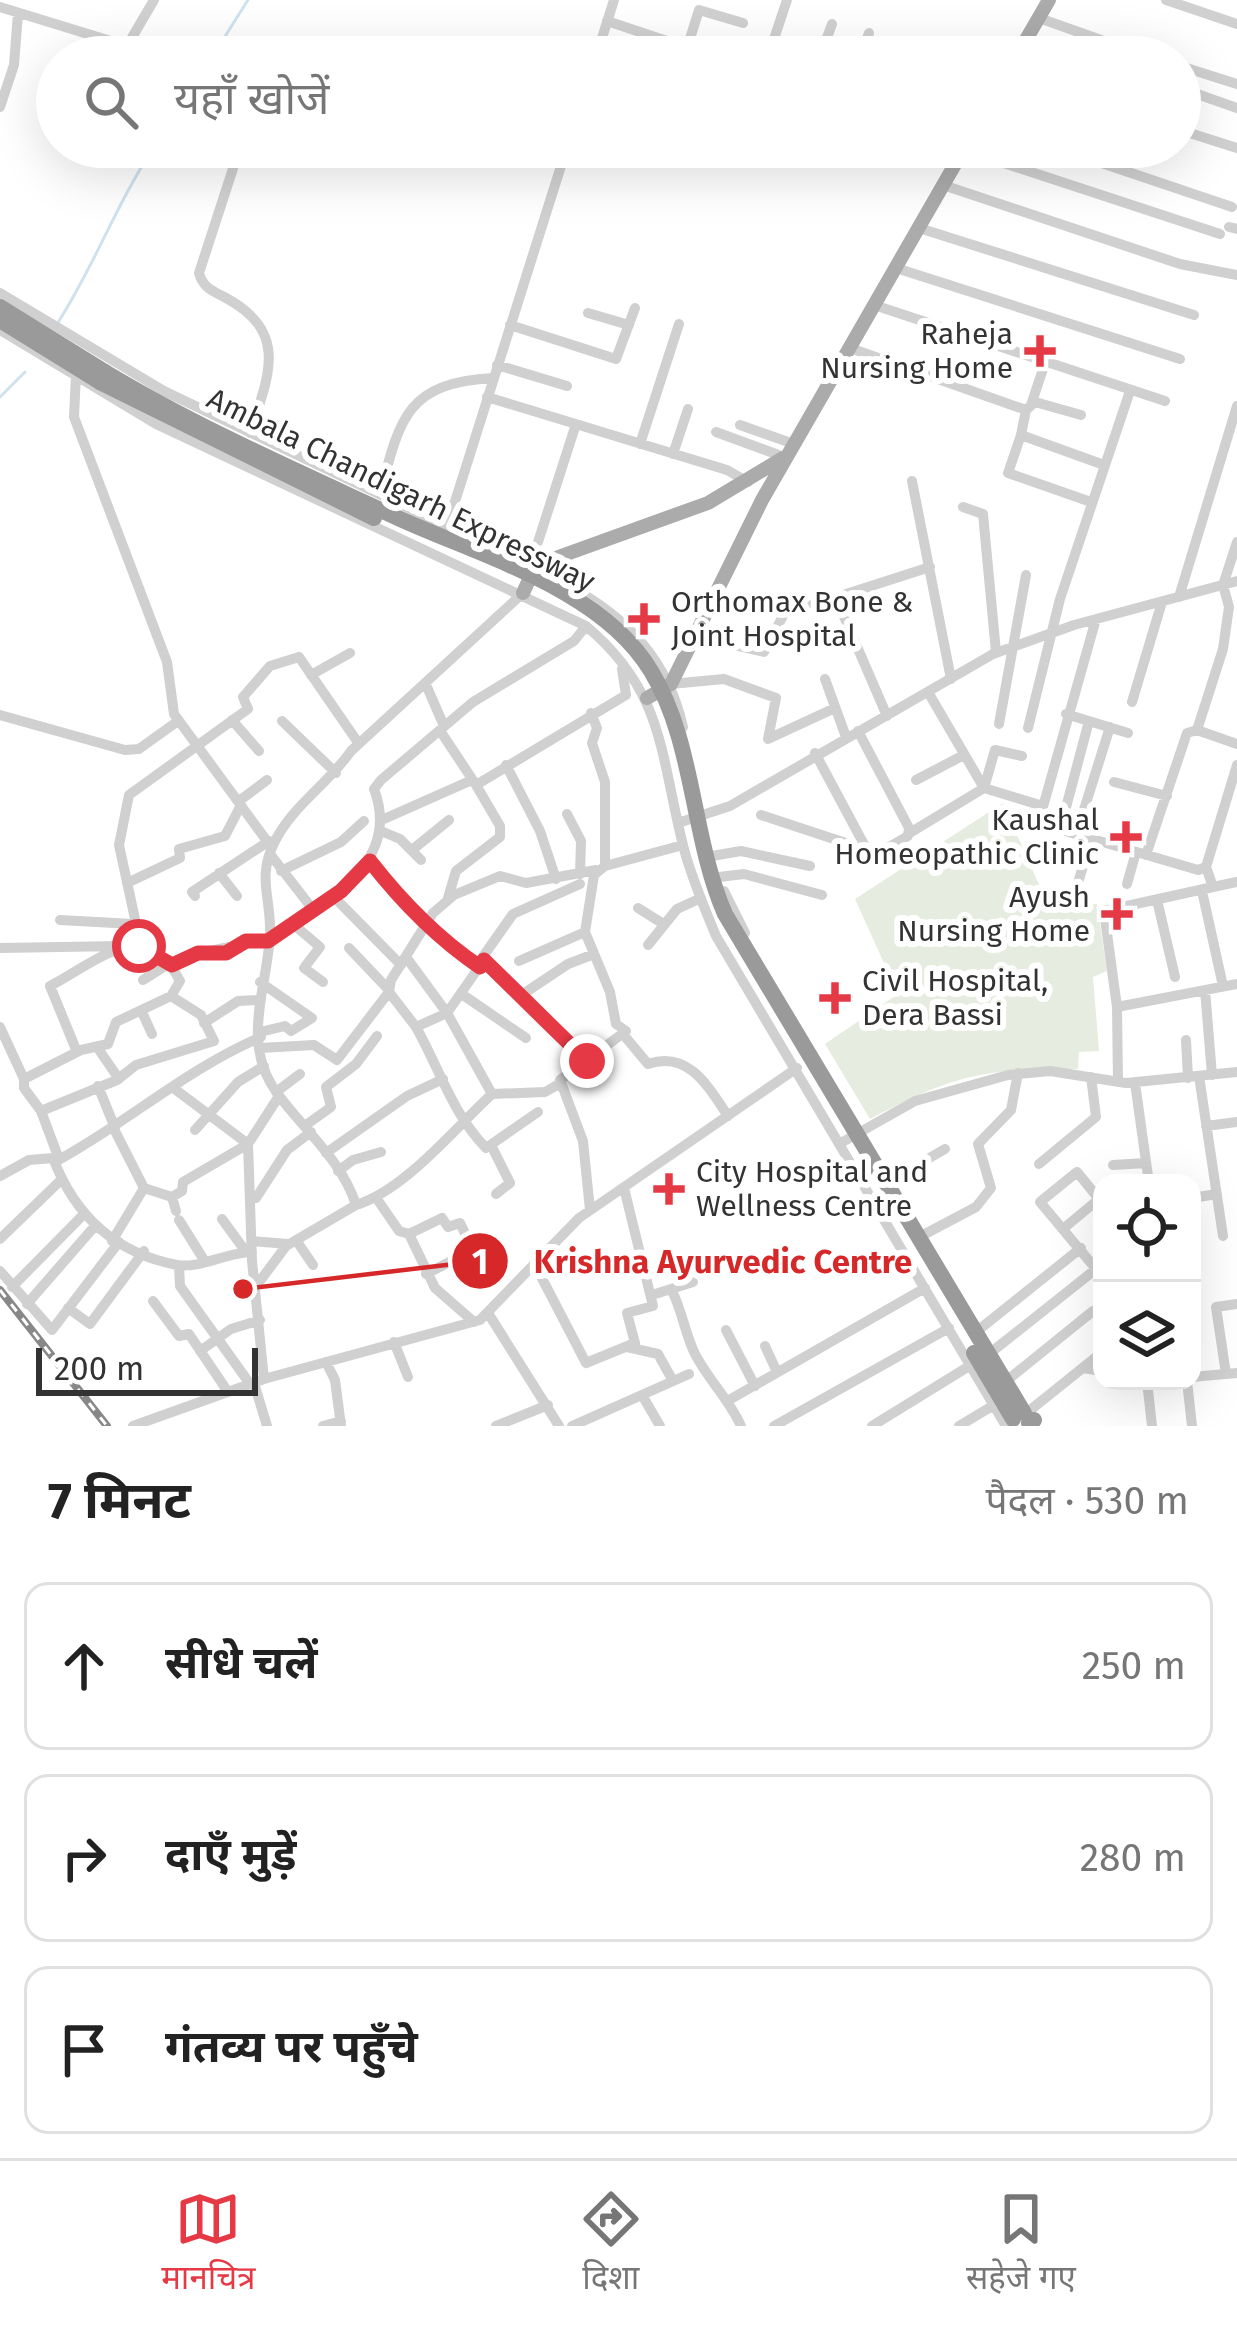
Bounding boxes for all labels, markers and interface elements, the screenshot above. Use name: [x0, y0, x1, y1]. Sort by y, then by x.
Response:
search box: [36, 36, 1201, 168]
icon: search: [78, 69, 144, 135]
text: यहाँ खोजें: [174, 72, 329, 126]
place label: Raheja Nursing Home: [820, 316, 1013, 386]
marker: Raheja Nursing Home: [1024, 335, 1056, 367]
street label: Ambala Chandigarh Expressway: [201, 380, 601, 600]
place label: Orthomax Bone & Joint Hospital: [671, 584, 913, 654]
marker: Orthomax Bone & Joint Hospital: [628, 603, 660, 635]
place label: Kaushal Homeopathic Clinic: [834, 802, 1099, 872]
marker: Kaushal Homeopathic Clinic: [1110, 821, 1142, 853]
place label: Ayush Nursing Home: [897, 879, 1090, 949]
marker: Ayush Nursing Home: [1101, 898, 1133, 930]
route start: [112, 919, 166, 973]
place label: Civil Hospital, Dera Bassi: [862, 963, 1048, 1033]
marker: Civil Hospital, Dera Bassi: [819, 982, 851, 1014]
route end: [560, 1034, 614, 1088]
place label: City Hospital and Wellness Centre: [696, 1154, 928, 1224]
marker: City Hospital and Wellness Centre: [653, 1173, 685, 1205]
map controls: [1093, 1174, 1201, 1390]
button: locate: [1093, 1174, 1201, 1282]
callout: Krishna Ayurvedic Centre: [450, 1227, 936, 1296]
text: 1: [472, 1240, 488, 1284]
text: Krishna Ayurvedic Centre: [534, 1242, 912, 1282]
button: layers: [1093, 1282, 1201, 1390]
scale bar: [36, 1342, 258, 1395]
text: 200 m: [54, 1349, 144, 1389]
text: 7 मिनट: [48, 1470, 191, 1532]
text: पैदल · 530 m: [985, 1478, 1189, 1524]
icon: ahead: [51, 1633, 117, 1699]
text: सीधे चलें: [165, 1636, 318, 1690]
text: 250 m: [1082, 1643, 1186, 1689]
icon: right: [51, 1825, 117, 1891]
text: दाएँ मुड़ें: [165, 1828, 297, 1882]
text: 280 m: [1080, 1835, 1186, 1881]
icon: arrive: [51, 2017, 117, 2083]
text: गंतव्य पर पहुँचे: [165, 2020, 418, 2074]
tab: मानचित्र: [161, 2186, 255, 2302]
tab: दिशा: [578, 2186, 644, 2302]
tab: सहेजे गए: [966, 2186, 1076, 2302]

